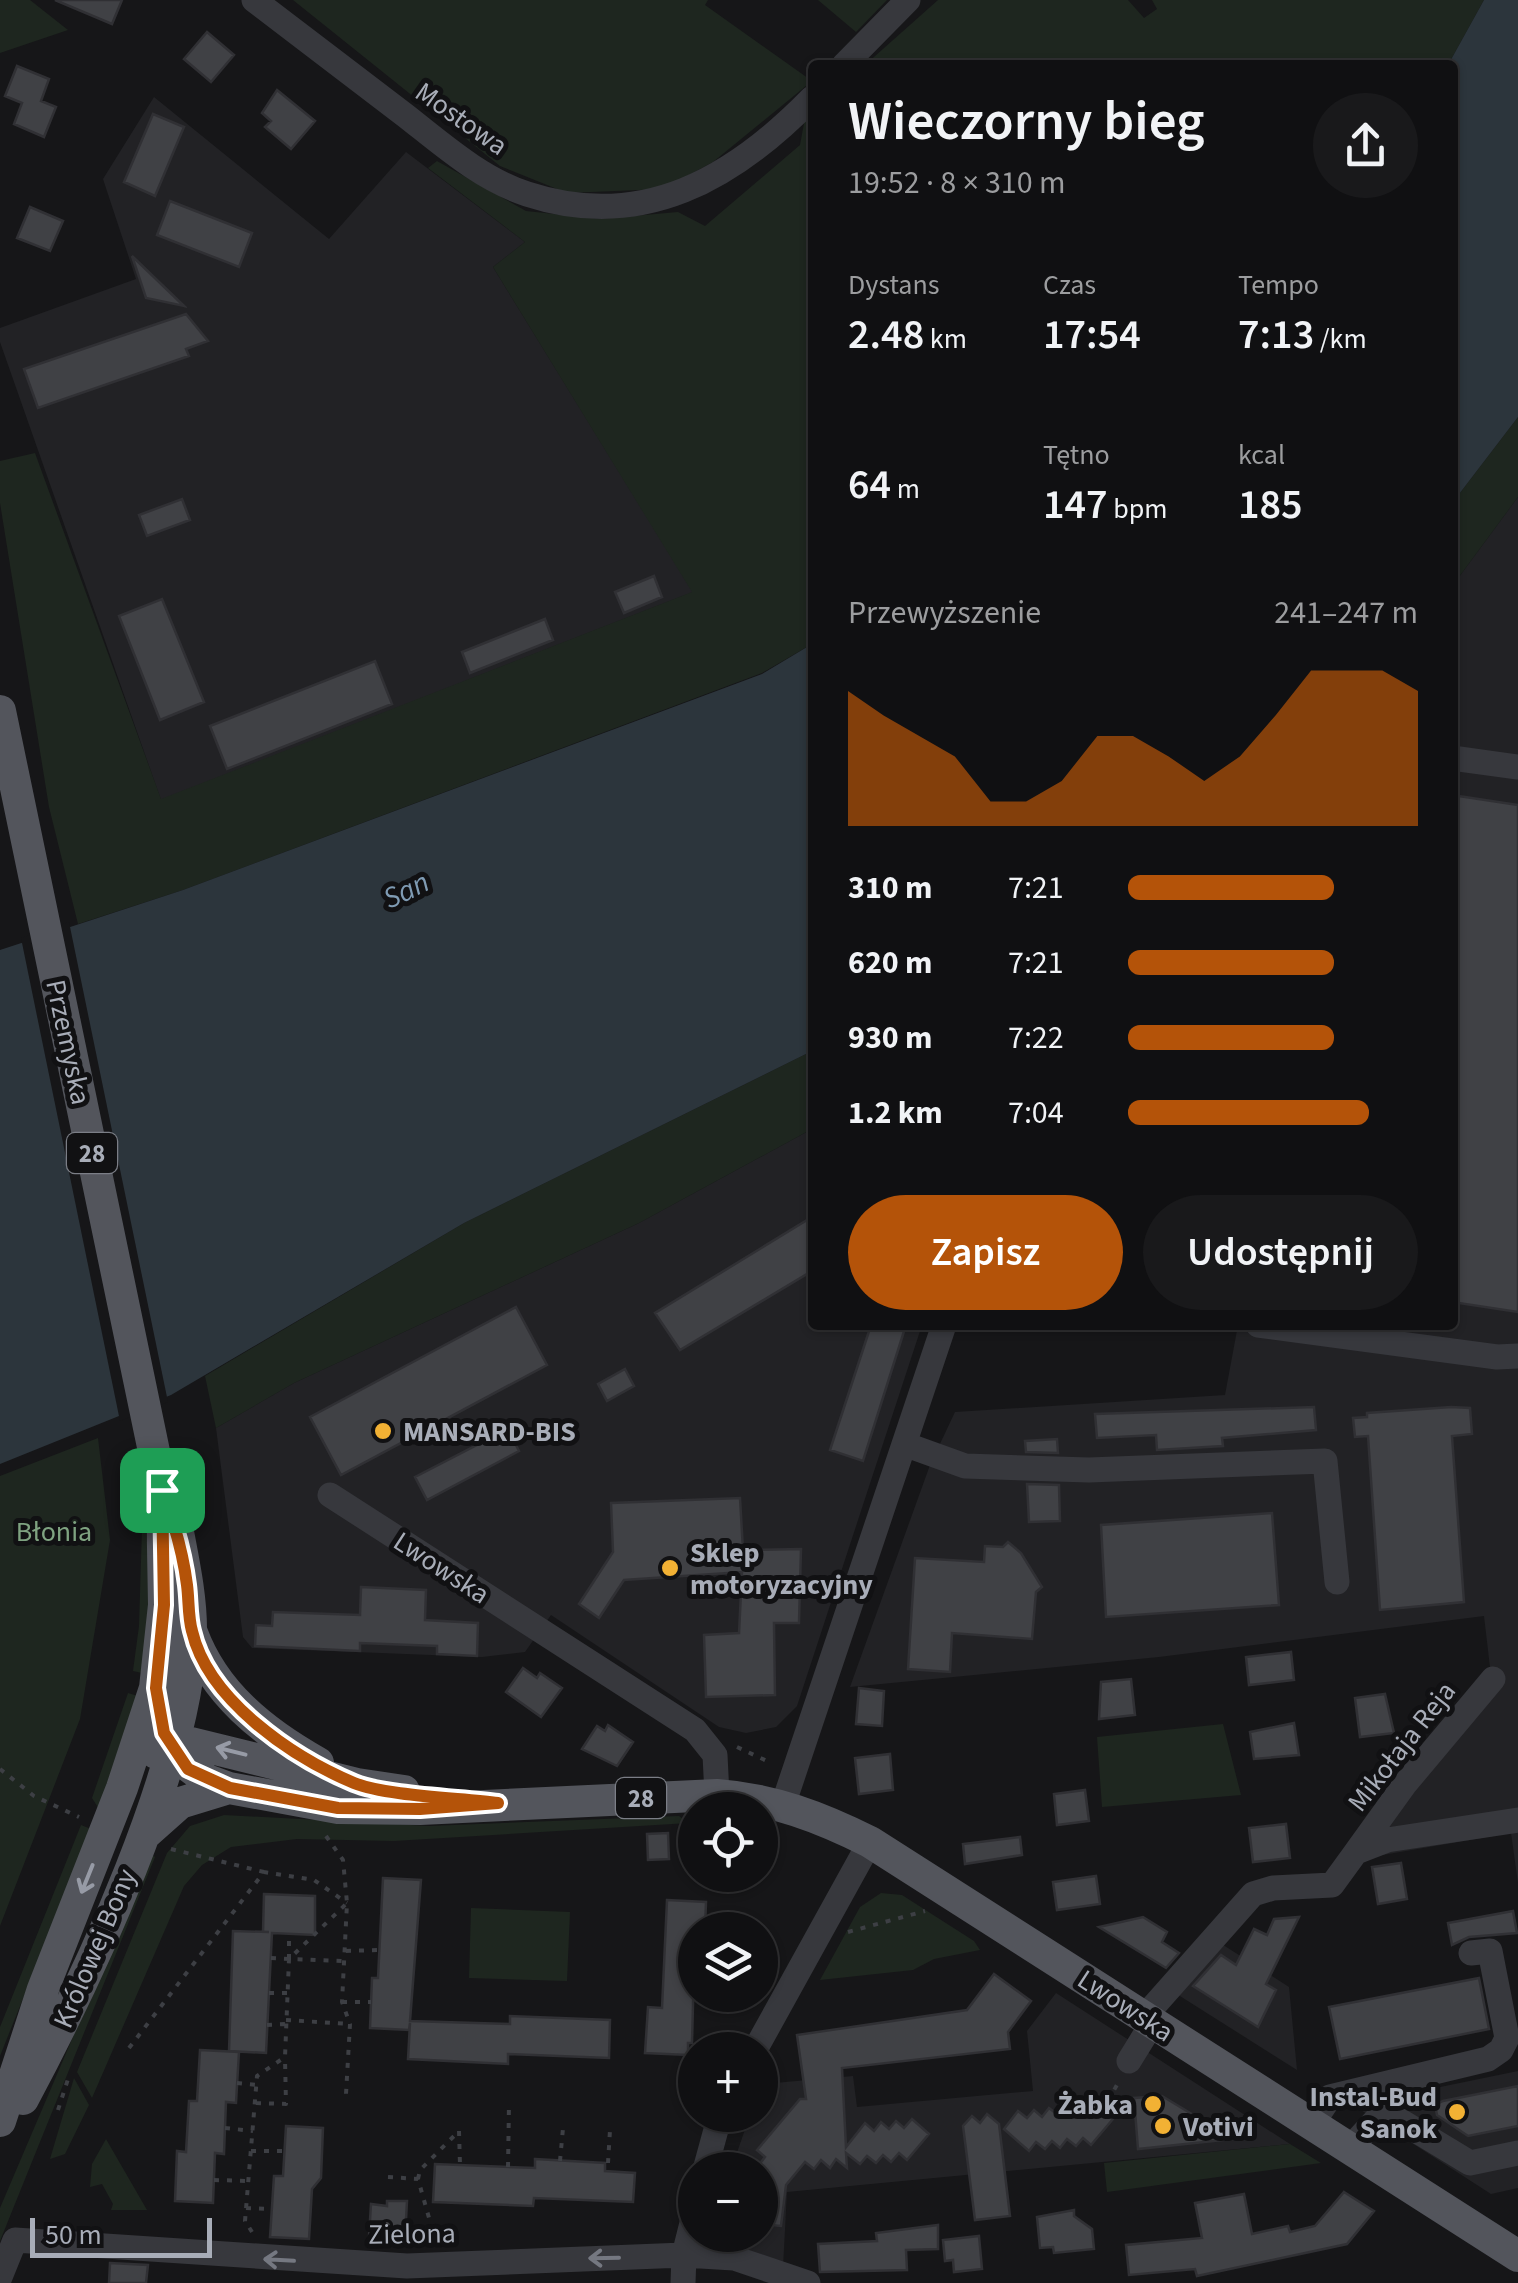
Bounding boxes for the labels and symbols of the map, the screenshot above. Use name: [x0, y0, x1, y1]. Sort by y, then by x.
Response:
street label: Mostowa: [407, 72, 516, 165]
water label: San: [376, 861, 437, 920]
street label: Przemyska: [35, 976, 101, 1108]
road number: 28: [67, 1133, 117, 1173]
place label: MANSARD-BIS: [403, 1412, 576, 1452]
marker: MANSARD-BIS: [372, 1420, 394, 1442]
pin: [120, 1448, 205, 1533]
park label: Błonia: [16, 1512, 92, 1552]
street label: Lwowska: [386, 1522, 497, 1614]
place label: Sklep motoryzacyjny: [690, 1533, 873, 1605]
marker: Sklep motoryzacyjny: [659, 1557, 681, 1579]
street label: Mikołaja Reja: [1338, 1673, 1465, 1820]
one-way arrow: [215, 1740, 247, 1759]
road number: 28: [616, 1778, 666, 1818]
street label: Królowej Bony: [43, 1863, 146, 2034]
one-way arrow: [76, 1863, 94, 1894]
street label: Lwowska: [1070, 1960, 1181, 2052]
place label: Instal-Bud Sanok: [1310, 2077, 1438, 2149]
place label: Żabka: [1058, 2085, 1133, 2125]
marker: Żabka: [1142, 2093, 1164, 2115]
marker: Instal-Bud Sanok: [1446, 2101, 1468, 2123]
place label: Votivi: [1182, 2107, 1254, 2147]
marker: Votivi: [1152, 2115, 1174, 2137]
scale bar: [30, 2213, 212, 2258]
street label: Zielona: [368, 2213, 456, 2255]
one-way arrow: [589, 2248, 622, 2268]
one-way arrow: [264, 2250, 296, 2269]

